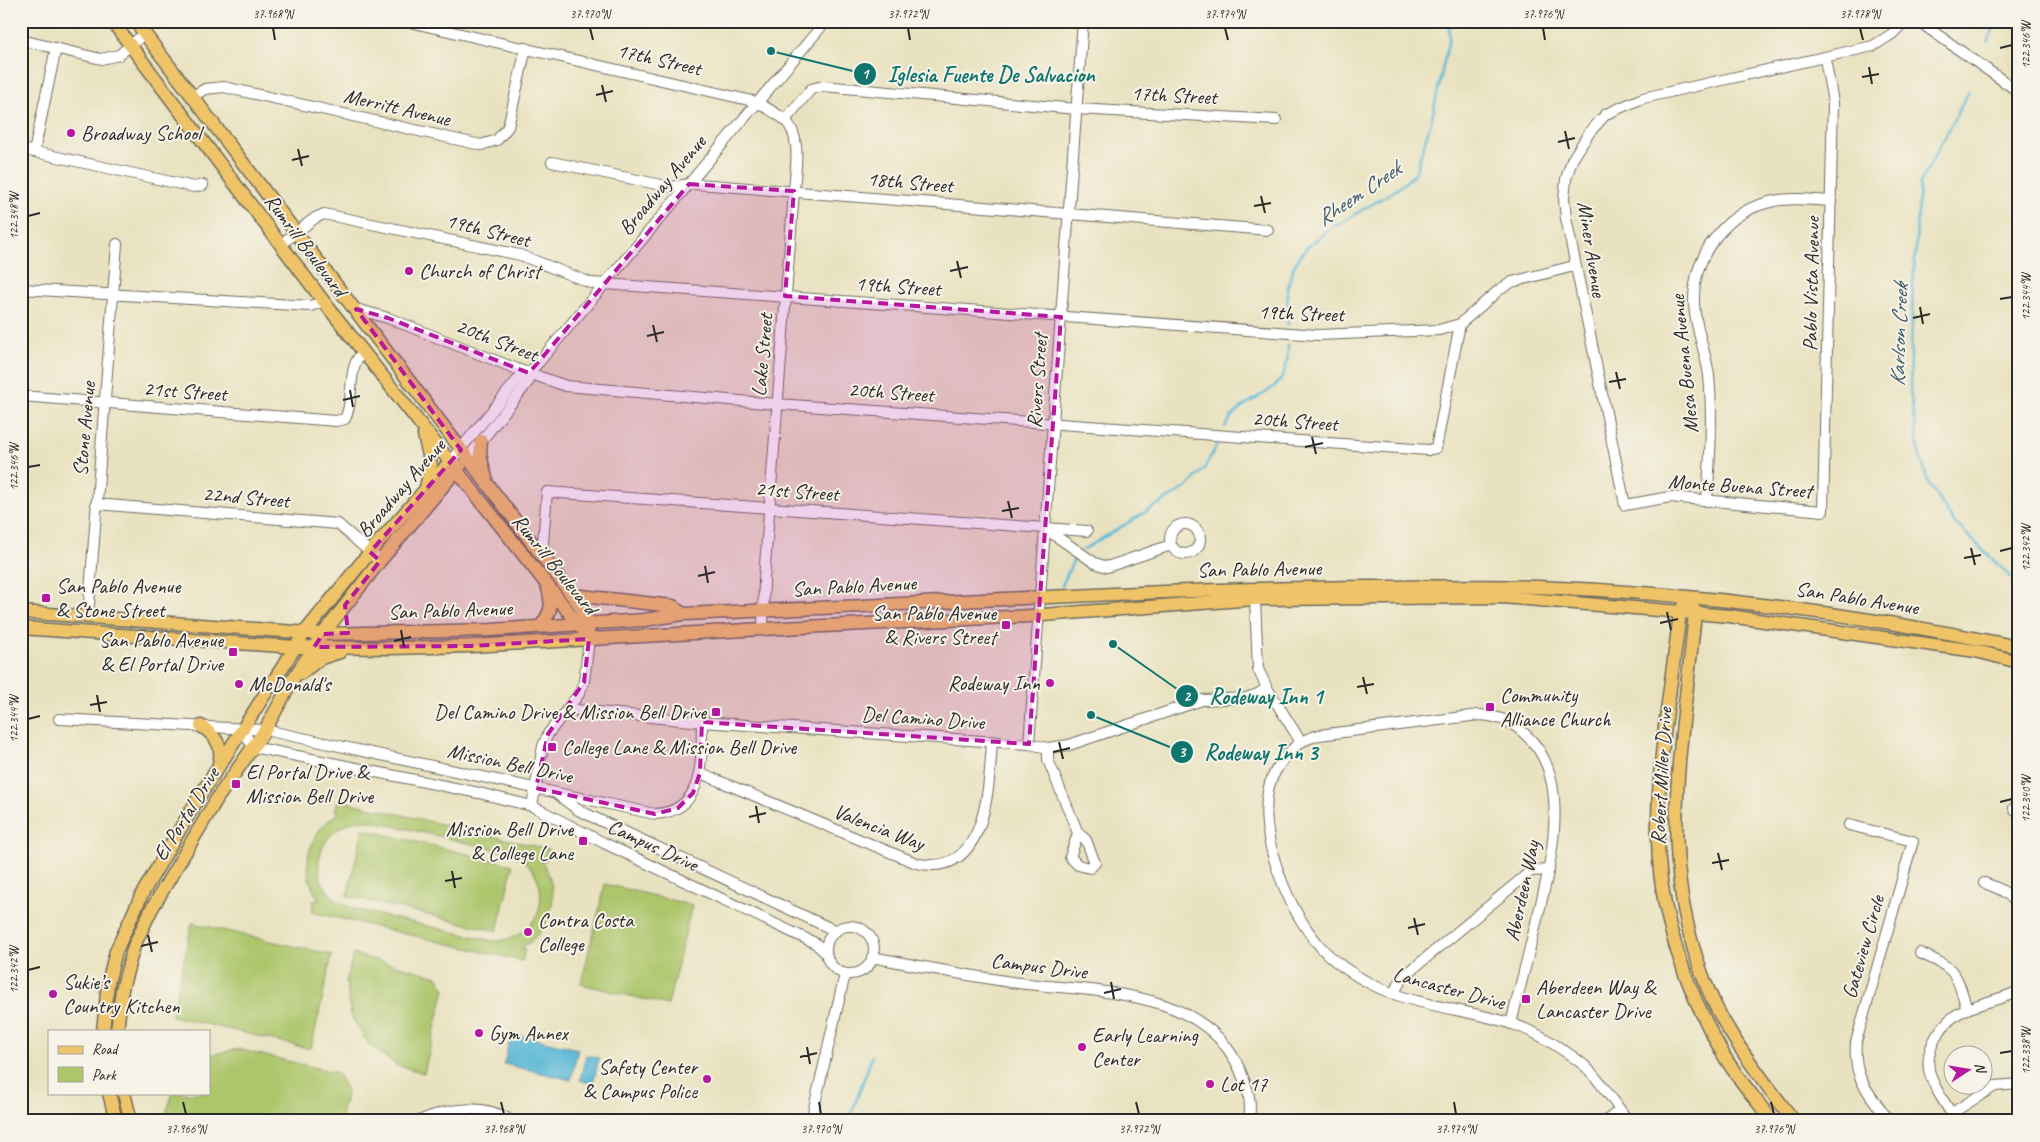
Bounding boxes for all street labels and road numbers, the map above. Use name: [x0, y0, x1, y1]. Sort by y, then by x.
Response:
street label: 17th Street: [614, 37, 706, 82]
street label: 17th Street: [1130, 80, 1220, 110]
street label: Merritt Avenue: [341, 82, 454, 132]
street label: Broadway Avenue: [613, 129, 712, 240]
street label: 18th Street: [866, 165, 956, 199]
street label: Rumrill Boulevard: [259, 189, 355, 304]
street label: Miner Avenue: [1572, 199, 1613, 300]
street label: 19th Street: [443, 207, 535, 253]
street label: Pablo Vista Avenue: [1797, 215, 1825, 351]
street label: 19th Street: [854, 270, 944, 302]
street label: Mesa Buena Avenue: [1664, 292, 1704, 435]
street label: 19th Street: [1258, 299, 1346, 328]
street label: Lake Street: [745, 310, 779, 397]
street label: 20th Street: [452, 312, 544, 368]
street label: Rivers Street: [1021, 330, 1053, 429]
street label: 21st Street: [142, 375, 230, 407]
street label: 20th Street: [847, 376, 937, 408]
street label: Stone Avenue: [67, 380, 101, 477]
street label: 20th Street: [1251, 405, 1341, 437]
street label: Broadway Avenue: [351, 432, 452, 543]
street label: Monte Buena Street: [1667, 468, 1816, 504]
street label: 21st Street: [754, 475, 842, 507]
street label: 22nd Street: [202, 480, 293, 514]
street label: Rumrill Boulevard: [507, 509, 606, 622]
street label: San Pablo Avenue: [1197, 555, 1322, 583]
street label: San Pablo Avenue: [791, 570, 918, 602]
street label: San Pablo Avenue: [1794, 575, 1922, 621]
street label: San Pablo Avenue: [387, 595, 514, 625]
street label: Del Camino Drive: [861, 701, 986, 735]
street label: Robert Miller Drive: [1644, 706, 1678, 845]
street label: Mission Bell Drive: [445, 737, 576, 789]
street label: El Portal Drive: [147, 761, 226, 866]
street label: Valencia Way: [830, 798, 930, 857]
street label: Campus Drive: [604, 813, 704, 878]
street label: Aberdeen Way: [1499, 837, 1546, 944]
street label: Gateview Circle: [1836, 891, 1890, 1002]
street label: Campus Drive: [990, 947, 1091, 985]
street label: Lancaster Drive: [1390, 961, 1509, 1016]

